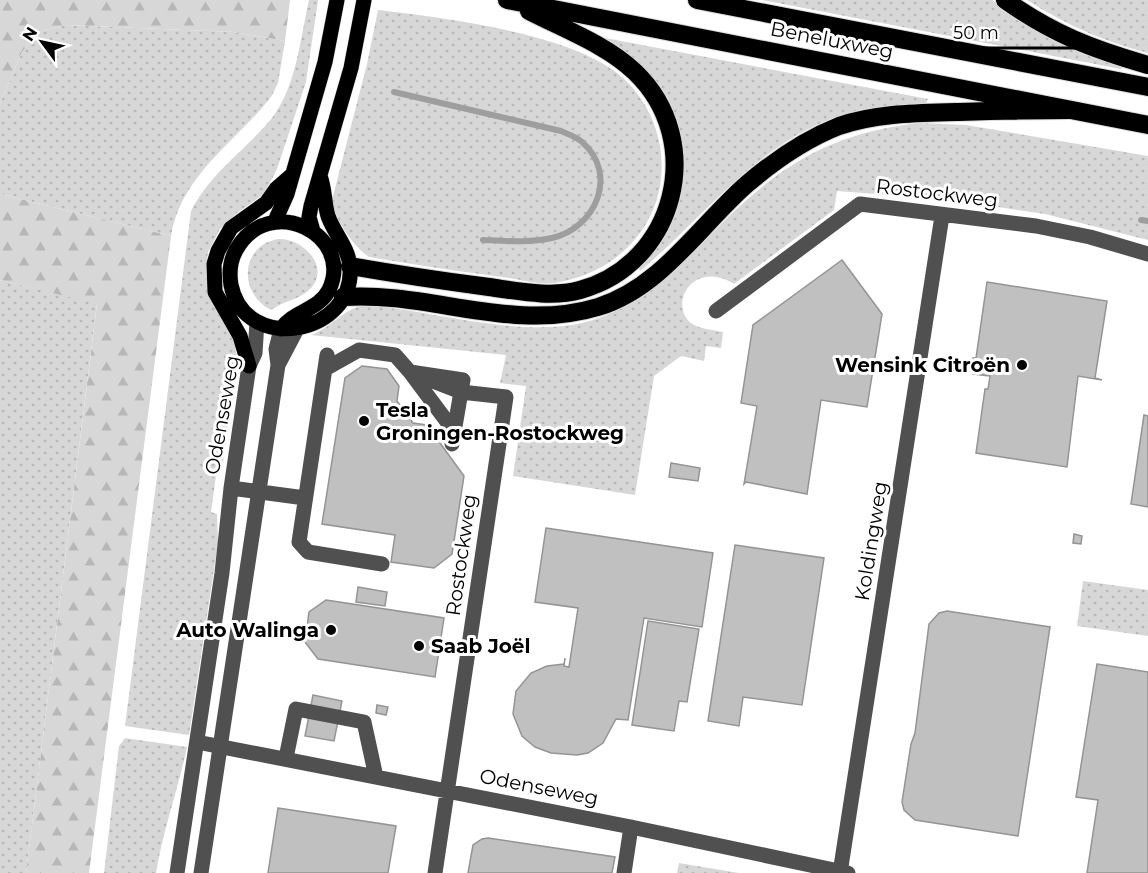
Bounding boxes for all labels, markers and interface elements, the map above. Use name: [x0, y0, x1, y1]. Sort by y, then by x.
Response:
north arrow: [12, 12, 72, 72]
scale bar: [944, 12, 1091, 50]
street label: Beneluxweg: [768, 16, 896, 64]
text: 50 m: [953, 22, 999, 44]
text: N: [18, 24, 41, 45]
street label: Rostockweg: [875, 174, 999, 212]
place label: Wensink Citroën: [835, 353, 1010, 377]
street label: Odenseweg: [200, 354, 244, 476]
marker: Wensink Citroën: [1015, 358, 1029, 372]
place label: Tesla Groningen-Rostockweg: [376, 398, 624, 445]
marker: Tesla Groningen-Rostockweg: [357, 414, 371, 428]
street label: Koldingweg: [850, 479, 892, 603]
street label: Rostockweg: [441, 493, 481, 617]
place label: Auto Walinga: [175, 618, 319, 642]
marker: Auto Walinga: [324, 623, 338, 637]
place label: Saab Joël: [431, 634, 530, 658]
marker: Saab Joël: [412, 639, 426, 653]
street label: Odenseweg: [477, 764, 601, 810]

